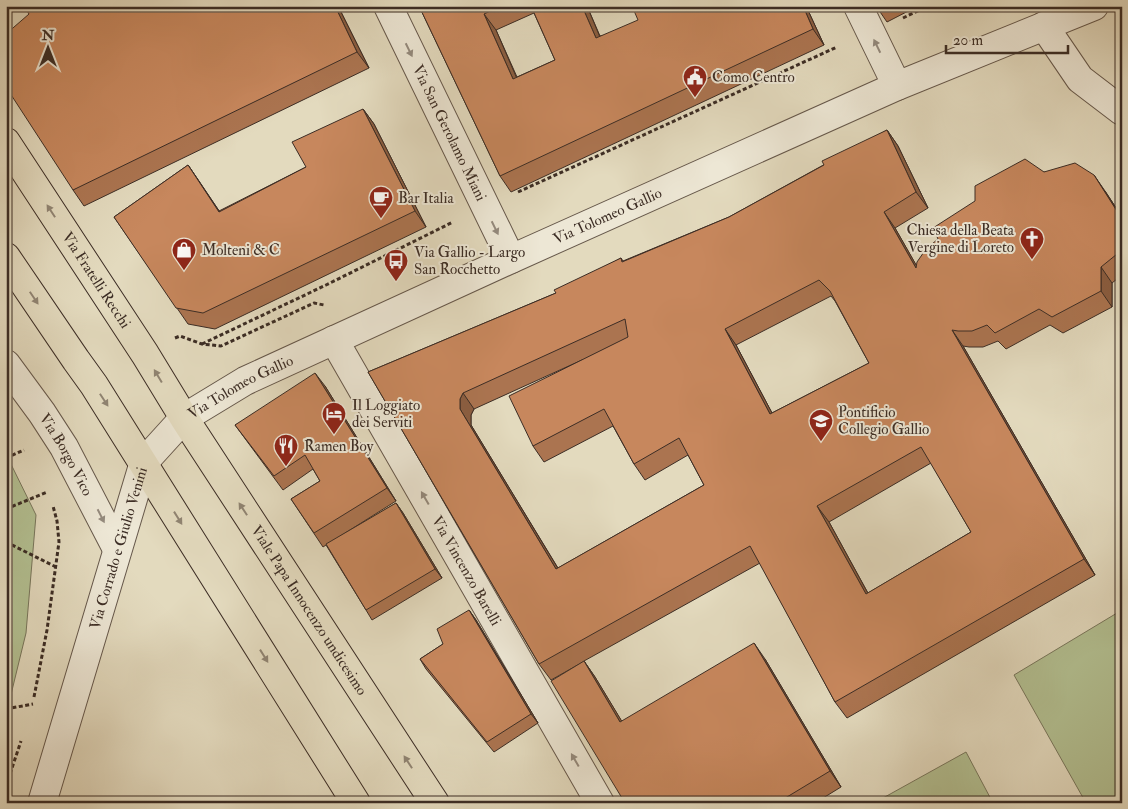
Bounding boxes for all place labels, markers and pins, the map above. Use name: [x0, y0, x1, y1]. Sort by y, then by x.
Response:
public building icon: Como Centro: [682, 64, 708, 98]
place label: Como Centro: [712, 68, 795, 87]
cafe icon: Bar Italia: [368, 185, 394, 219]
place label: Bar Italia: [398, 189, 454, 208]
place label: Chiesa della Beata Vergine di Loreto: [907, 221, 1015, 257]
church icon: Chiesa della Beata Vergine di Loreto: [1019, 226, 1045, 260]
shop icon: Molteni & C: [171, 237, 197, 271]
place label: Molteni & C: [202, 241, 280, 260]
place label: Via Gallio - Largo San Rocchetto: [414, 243, 525, 279]
bus stop icon: Via Gallio - Largo San Rocchetto: [383, 248, 409, 282]
place label: Il Loggiato dei Serviti: [352, 396, 420, 432]
hotel icon: Il Loggiato dei Serviti: [321, 401, 347, 435]
place label: Pontificio Collegio Gallio: [838, 403, 929, 439]
school or university icon: Pontificio Collegio Gallio: [808, 408, 834, 442]
restaurant icon: Ramen Boy: [273, 433, 299, 467]
place label: Ramen Boy: [304, 437, 374, 456]

